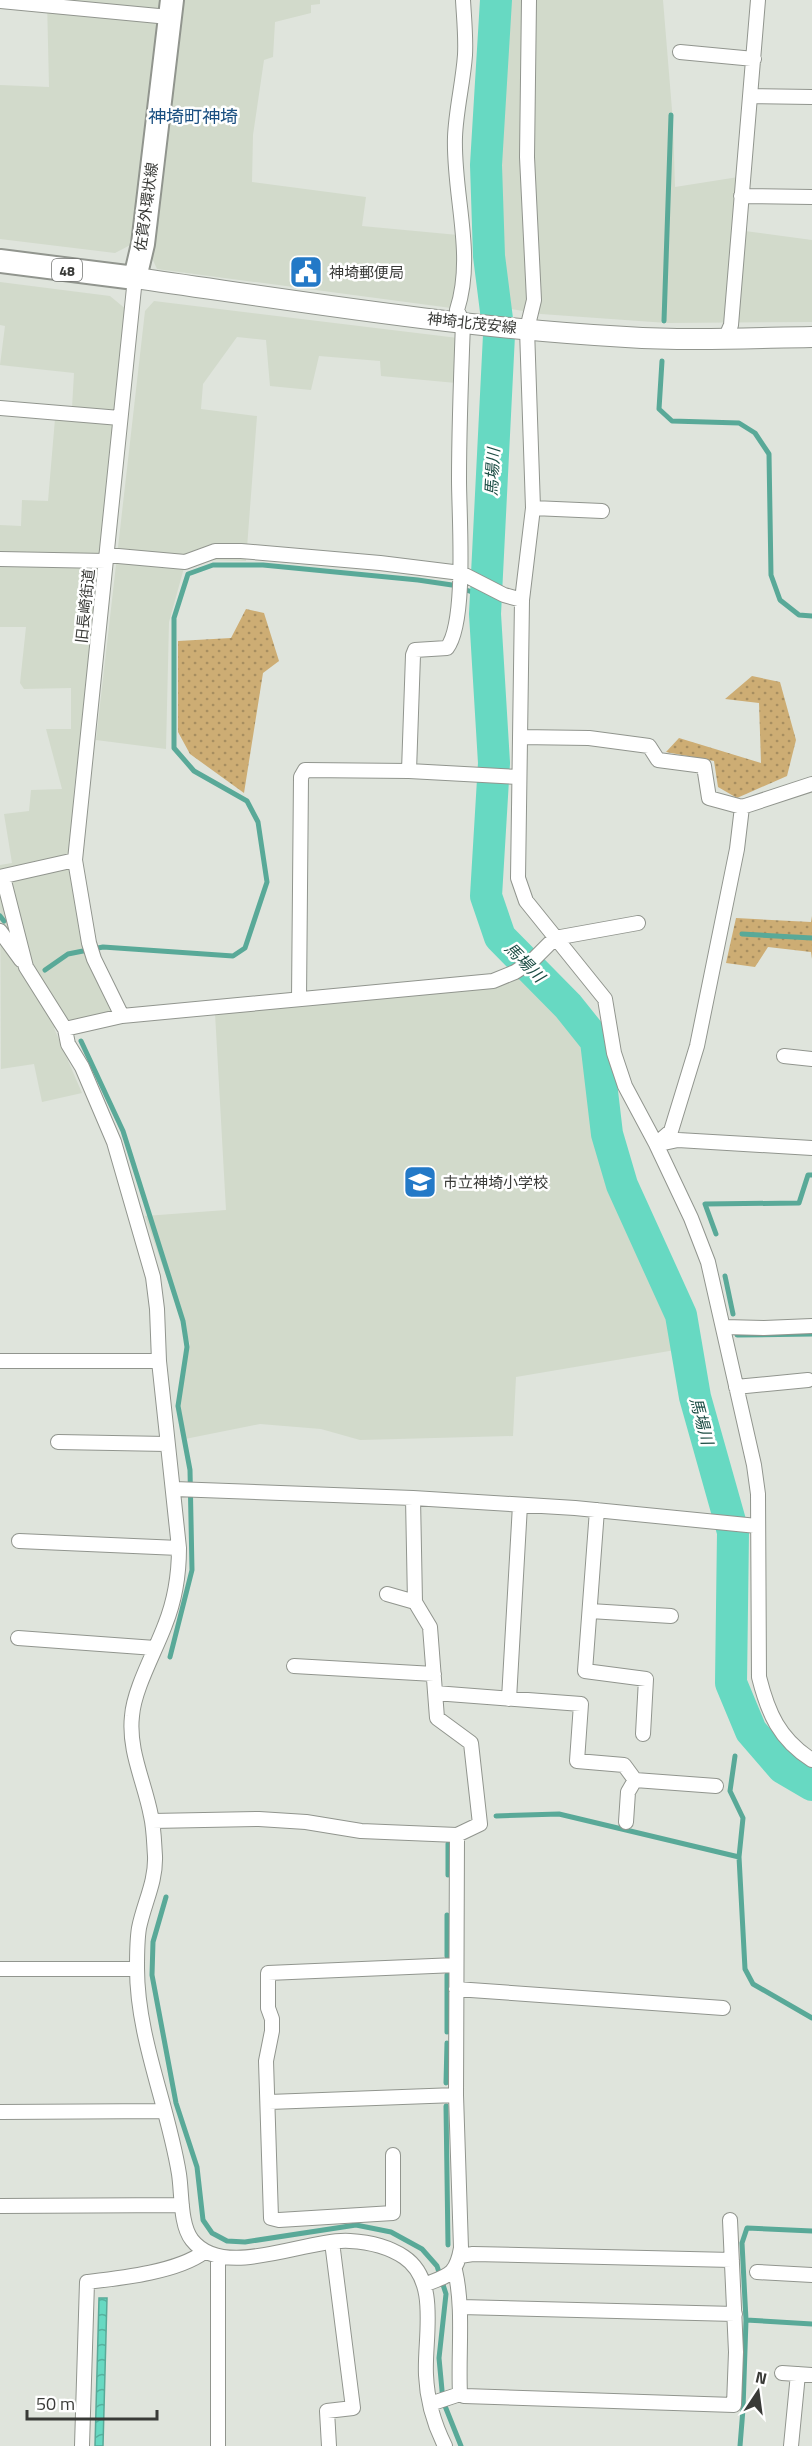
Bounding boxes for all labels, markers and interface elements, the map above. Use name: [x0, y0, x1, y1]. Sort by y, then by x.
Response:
district label: 神埼町神埼: [148, 103, 238, 130]
street label: 佐賀外環状線: [128, 161, 164, 253]
public building icon: 神埼郵便局: [288, 254, 324, 290]
road number: 48: [52, 259, 82, 281]
place label: 神埼郵便局: [329, 261, 404, 284]
street label: 神埼北茂安線: [426, 307, 518, 339]
water label: 馬場川: [479, 445, 505, 497]
street label: 旧長崎街道: [70, 567, 100, 645]
water label: 馬場川: [500, 937, 552, 989]
school or university icon: 市立神埼小学校: [402, 1164, 438, 1200]
place label: 市立神埼小学校: [443, 1171, 548, 1194]
water label: 馬場川: [684, 1395, 720, 1449]
north arrow: [728, 2362, 788, 2422]
text: N: [753, 2364, 769, 2390]
scale bar: [27, 2383, 158, 2421]
text: 50 m: [36, 2390, 75, 2417]

